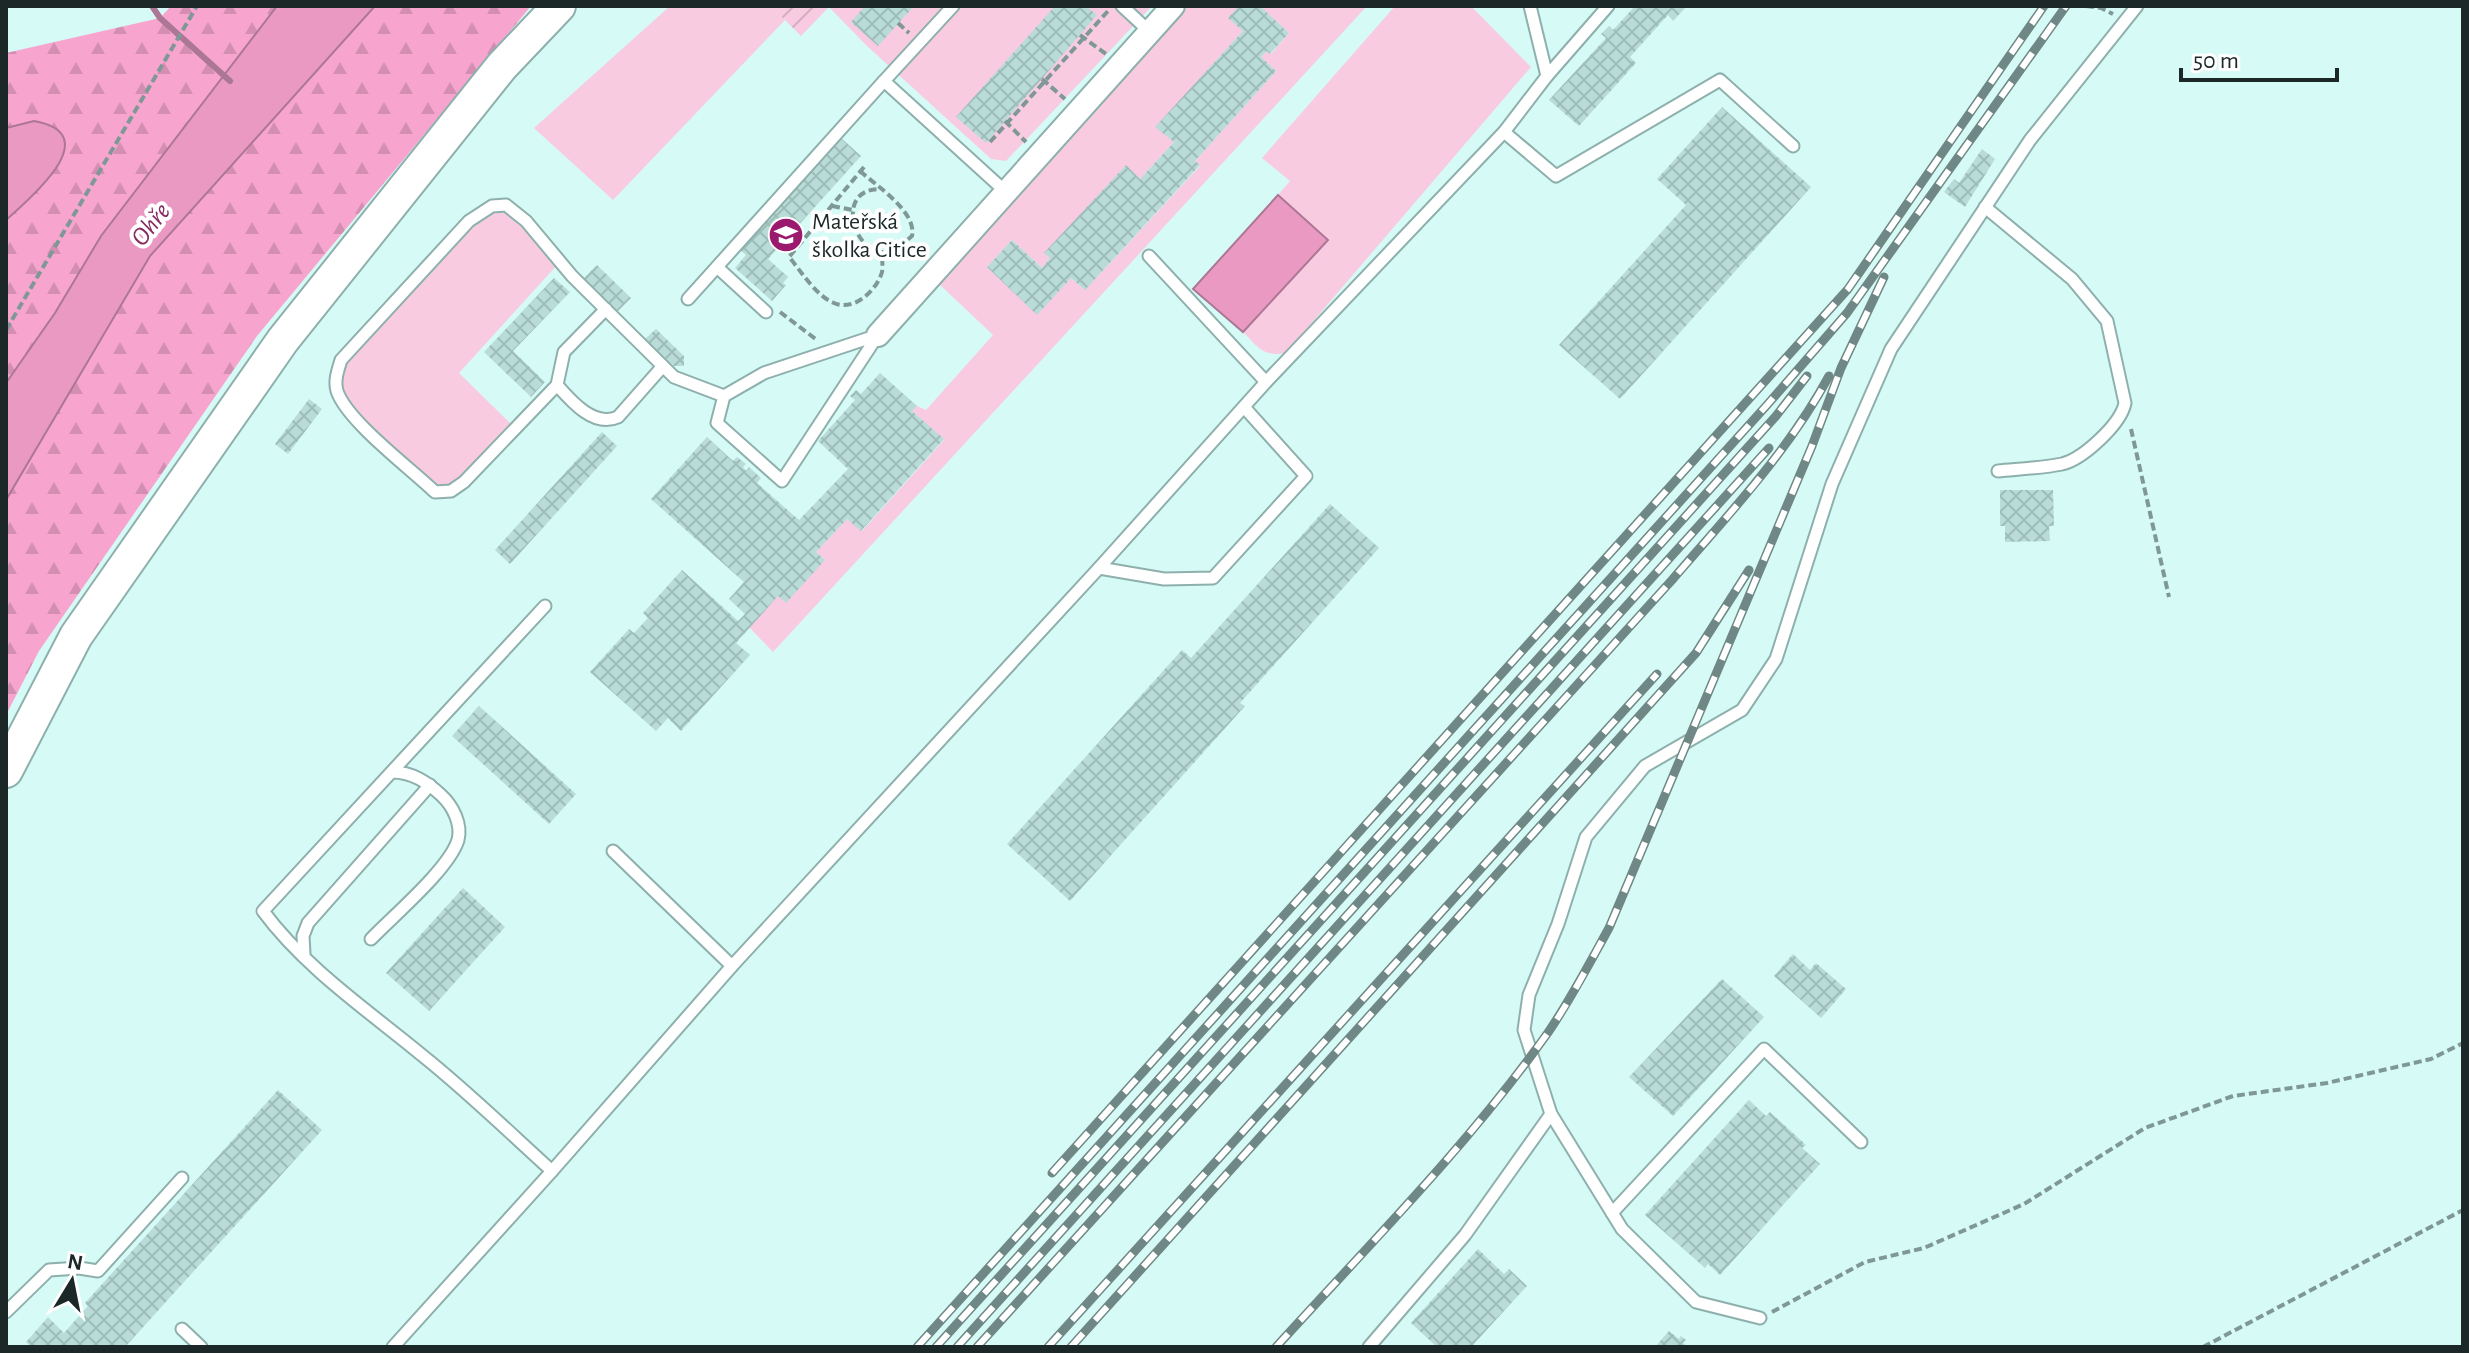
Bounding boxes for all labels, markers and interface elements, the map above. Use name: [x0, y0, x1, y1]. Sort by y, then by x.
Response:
scale bar: [2181, 32, 2337, 82]
text: 50 m: [2193, 49, 2239, 73]
water label: Ohře: [126, 198, 175, 251]
place label: Mateřská školka Citice: [812, 210, 927, 262]
school or university icon: Mateřská školka Citice: [767, 216, 805, 254]
north arrow: [32, 1241, 112, 1321]
text: N: [66, 1250, 85, 1274]

